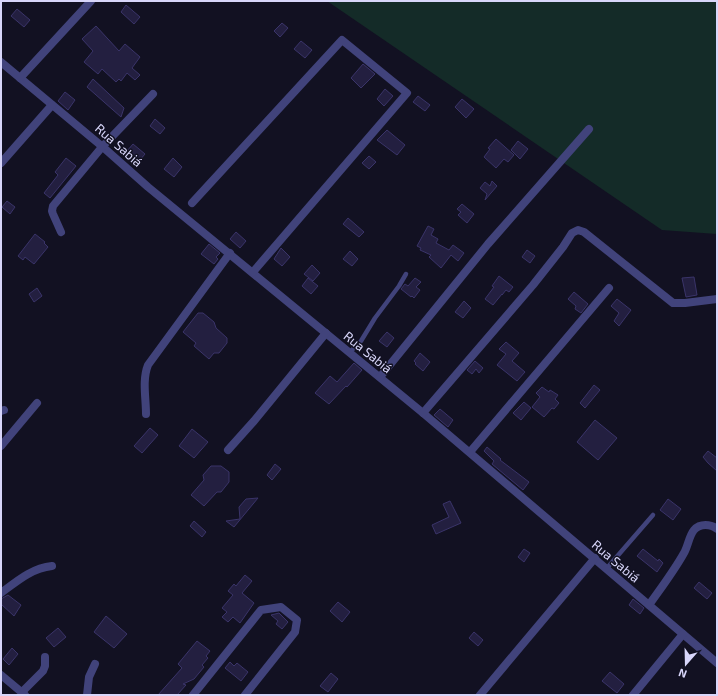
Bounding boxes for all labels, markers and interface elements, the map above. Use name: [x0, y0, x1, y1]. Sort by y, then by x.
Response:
street label: Rua Sabiá: [92, 120, 146, 170]
street label: Rua Sabiá: [341, 328, 395, 376]
street label: Rua Sabiá: [589, 536, 643, 586]
north arrow: [666, 644, 706, 684]
text: N: [676, 666, 688, 681]

